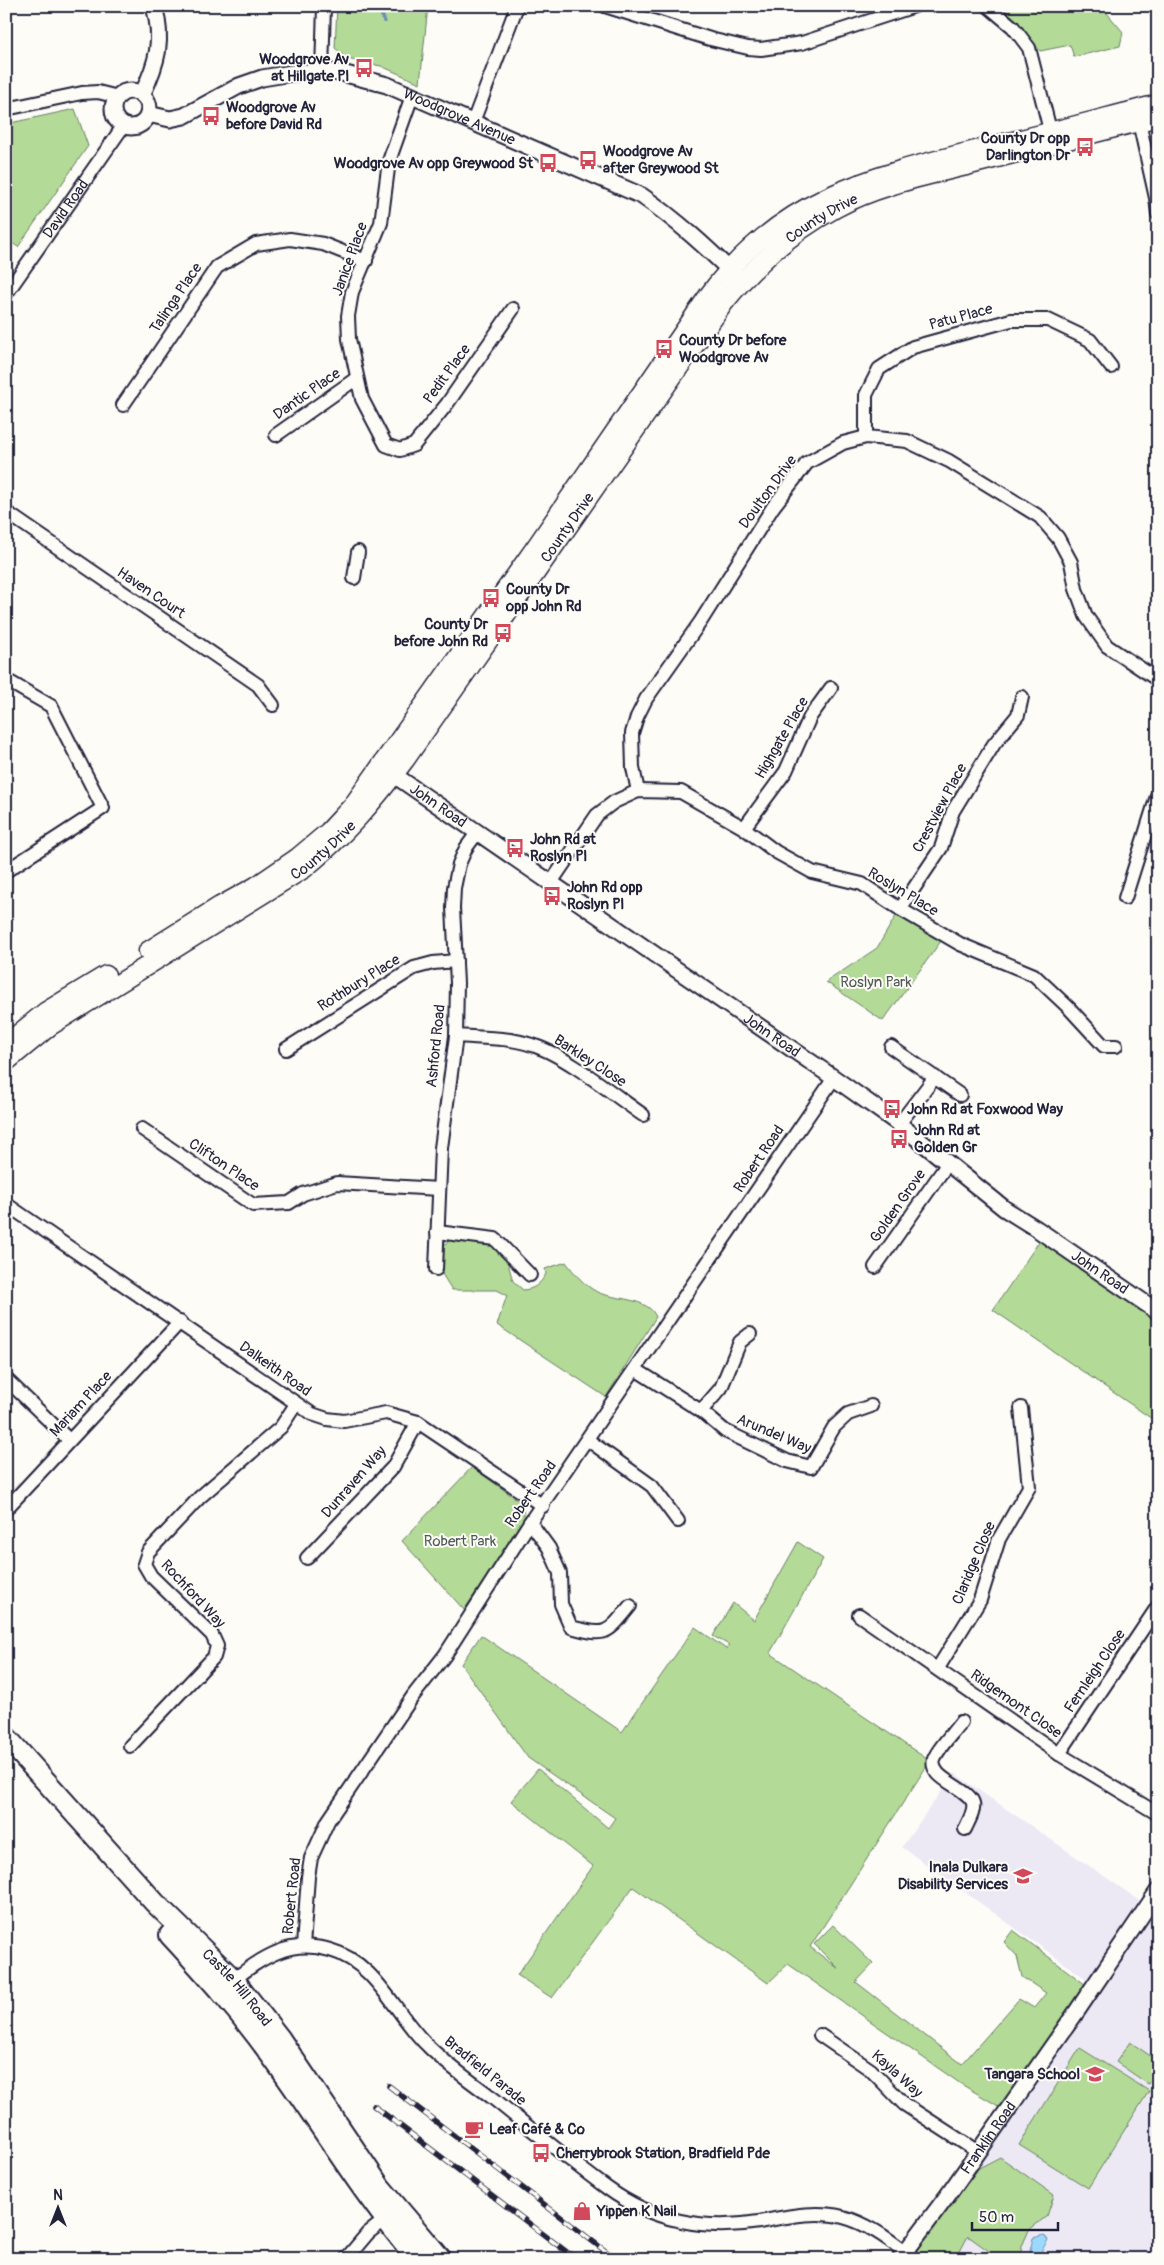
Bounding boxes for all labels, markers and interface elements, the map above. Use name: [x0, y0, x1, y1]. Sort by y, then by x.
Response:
place label: Woodgrove Av at Hillgate Pl: [259, 50, 349, 86]
bus stop icon: Woodgrove Av at Hillgate Pl: [353, 57, 375, 79]
street label: Woodgrove Avenue: [400, 84, 519, 150]
place label: Woodgrove Av before David Rd: [226, 98, 322, 134]
bus stop icon: Woodgrove Av before David Rd: [200, 105, 222, 127]
place label: County Dr opp Darlington Dr: [981, 129, 1071, 165]
bus stop icon: County Dr opp Darlington Dr: [1074, 136, 1096, 158]
place label: Woodgrove Av after Greywood St: [603, 142, 720, 178]
bus stop icon: Woodgrove Av after Greywood St: [577, 149, 599, 171]
bus stop icon: Woodgrove Av opp Greywood St: [537, 152, 559, 174]
place label: Woodgrove Av opp Greywood St: [334, 154, 534, 173]
street label: David Road: [38, 176, 93, 242]
street label: County Drive: [782, 189, 861, 247]
street label: Janice Place: [328, 219, 372, 298]
street label: Talinga Place: [146, 259, 207, 337]
street label: Patu Place: [927, 299, 995, 335]
place label: County Dr before Woodgrove Av: [679, 331, 787, 367]
bus stop icon: County Dr before Woodgrove Av: [653, 338, 675, 360]
street label: Pedit Place: [419, 340, 475, 407]
street label: Dantic Place: [270, 364, 345, 424]
street label: Doulton Drive: [735, 451, 801, 532]
street label: County Drive: [536, 488, 599, 566]
street label: Haven Court: [113, 563, 190, 623]
place label: County Dr opp John Rd: [505, 580, 582, 616]
bus stop icon: County Dr opp John Rd: [480, 587, 502, 609]
place label: County Dr before John Rd: [394, 615, 489, 651]
bus stop icon: County Dr before John Rd: [492, 622, 514, 644]
street label: Highgate Place: [751, 693, 813, 782]
street label: Crestview Place: [908, 760, 972, 856]
street label: John Road: [406, 779, 471, 832]
street label: County Drive: [287, 816, 360, 884]
place label: John Rd at Roslyn Pl: [530, 830, 597, 866]
bus stop icon: John Rd at Roslyn Pl: [504, 837, 526, 859]
street label: Roslyn Place: [864, 864, 942, 921]
place label: John Rd opp Roslyn Pl: [567, 878, 643, 914]
bus stop icon: John Rd opp Roslyn Pl: [541, 885, 563, 907]
street label: Rothbury Place: [314, 950, 404, 1016]
park label: Roslyn Park: [840, 973, 912, 992]
street label: Ashford Road: [422, 1004, 450, 1088]
street label: John Road: [740, 1009, 804, 1062]
street label: Barkley Close: [550, 1031, 630, 1092]
bus stop icon: John Rd at Foxwood Way: [881, 1098, 903, 1120]
place label: John Rd at Foxwood Way: [907, 1100, 1063, 1119]
place label: John Rd at Golden Gr: [914, 1121, 981, 1157]
street label: Robert Road: [730, 1122, 788, 1196]
bus stop icon: John Rd at Golden Gr: [888, 1128, 910, 1150]
street label: Clifton Place: [185, 1134, 263, 1196]
street label: Golden Grove: [866, 1165, 931, 1246]
street label: John Road: [1068, 1246, 1132, 1298]
street label: Dalkeith Road: [235, 1337, 315, 1401]
street label: Mariam Place: [46, 1367, 117, 1441]
street label: Arundel Way: [734, 1410, 815, 1458]
street label: Dunraven Way: [318, 1442, 391, 1522]
street label: Robert Road: [501, 1457, 561, 1531]
street label: Claridge Close: [948, 1518, 1000, 1607]
park label: Robert Park: [424, 1532, 497, 1551]
street label: Rochford Way: [157, 1556, 230, 1633]
street label: Fernleigh Close: [1060, 1625, 1130, 1716]
street label: Ridgemont Close: [967, 1665, 1066, 1743]
street label: Robert Road: [279, 1857, 305, 1935]
place label: Inala Dulkara Disability Services: [898, 1858, 1008, 1894]
school or university icon: Inala Dulkara Disability Services: [1012, 1865, 1034, 1887]
street label: Castle Hill Road: [198, 1945, 276, 2030]
street label: Bradfield Parade: [440, 2032, 530, 2110]
street label: Kayla Way: [867, 2046, 927, 2102]
school or university icon: Tangara School: [1084, 2063, 1106, 2085]
place label: Tangara School: [983, 2065, 1080, 2084]
street label: Franklin Road: [956, 2098, 1020, 2178]
cafe icon: Leaf Café & Co: [463, 2118, 485, 2140]
place label: Leaf Café & Co: [489, 2120, 585, 2139]
bus stop icon: Cherrybrook Station, Bradfield Pde: [530, 2142, 552, 2164]
place label: Cherrybrook Station, Bradfield Pde: [556, 2144, 771, 2163]
north arrow: [32, 2182, 82, 2232]
text: N: [53, 2187, 63, 2204]
shop icon: Yippen K Nail: [571, 2200, 593, 2222]
scale bar: [972, 2200, 1058, 2232]
place label: Yippen K Nail: [596, 2202, 677, 2221]
text: 50 m: [979, 2208, 1014, 2227]

